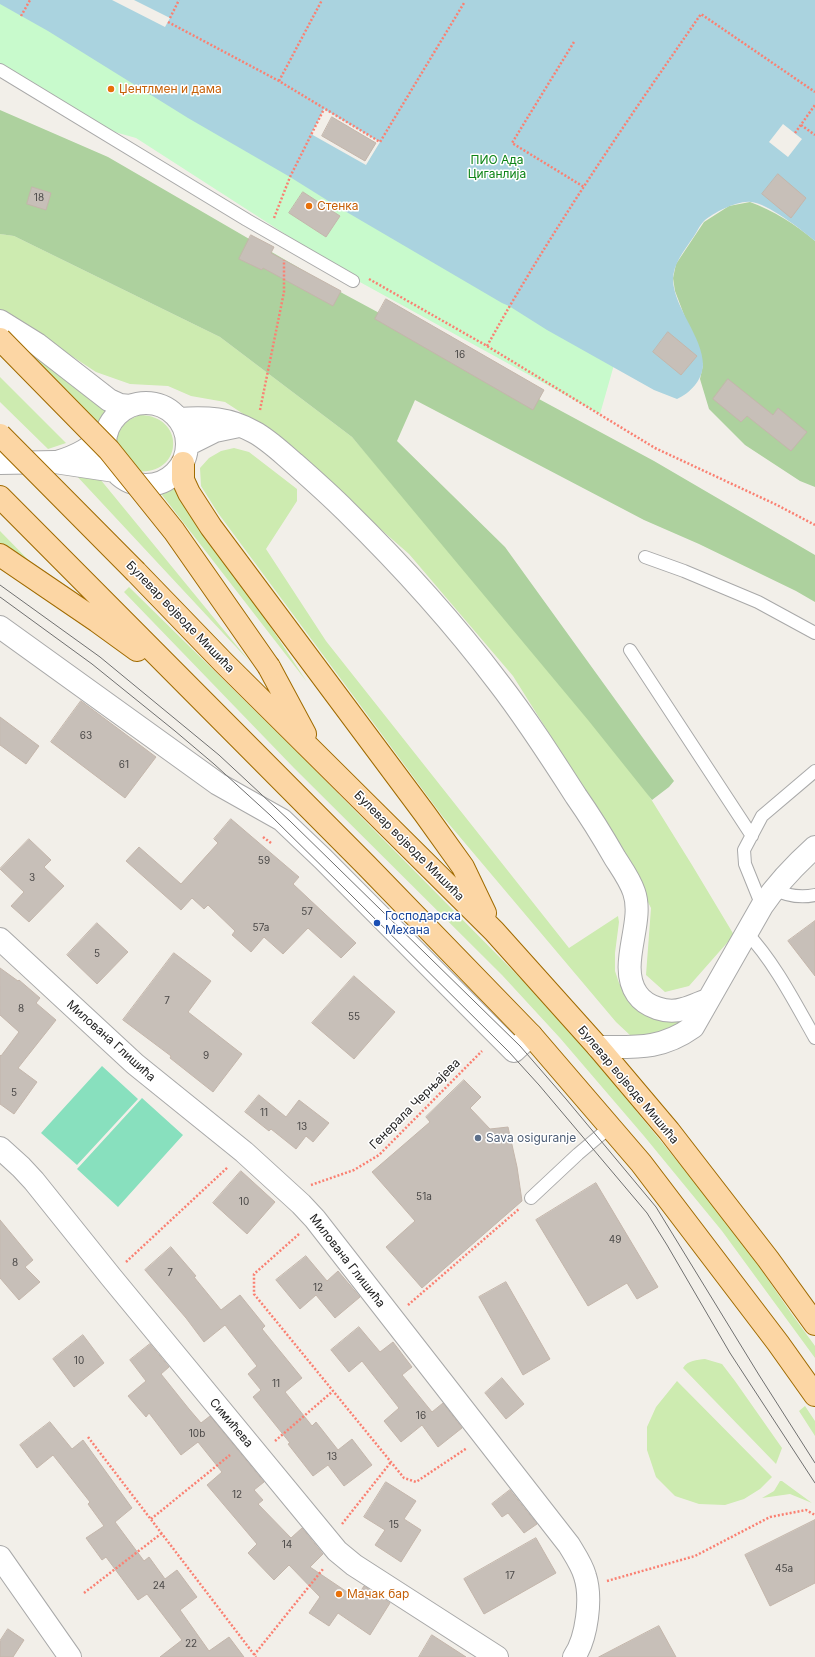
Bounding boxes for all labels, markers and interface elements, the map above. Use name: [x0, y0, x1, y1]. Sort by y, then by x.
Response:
place label: Џентлмен и дама: [119, 82, 222, 96]
marker: Џентлмен и дама: [106, 84, 116, 94]
park label: ПИО Ада Циганлија: [468, 153, 526, 181]
house number: 18: [34, 192, 44, 204]
place label: Стенка: [317, 199, 358, 213]
marker: Стенка: [304, 201, 314, 211]
house number: 16: [455, 349, 465, 361]
street label: Булевар војводе Мишића: [123, 558, 237, 676]
house number: 63: [80, 730, 92, 742]
house number: 61: [119, 759, 129, 771]
street label: Булевар војводе Мишића: [351, 788, 467, 904]
house number: 59: [258, 855, 270, 867]
house number: 3: [29, 872, 35, 884]
house number: 57: [301, 906, 313, 918]
place label: Господарска Механа: [385, 909, 461, 937]
marker: Господарска Механа: [372, 918, 382, 928]
house number: 57a: [253, 922, 269, 934]
house number: 5: [94, 948, 100, 960]
house number: 7: [164, 995, 170, 1007]
street label: Милована Глишића: [64, 997, 158, 1085]
house number: 8: [18, 1003, 24, 1015]
house number: 55: [348, 1011, 360, 1023]
street label: Булевар војводе Мишића: [574, 1023, 682, 1147]
house number: 9: [203, 1050, 209, 1062]
street label: Генерала Черњајева: [367, 1056, 463, 1152]
house number: 5: [11, 1087, 17, 1099]
house number: 11: [260, 1107, 268, 1119]
house number: 13: [297, 1121, 307, 1133]
place label: Sava osiguranje: [486, 1131, 576, 1145]
marker: Sava osiguranje: [473, 1133, 483, 1143]
house number: 51a: [416, 1191, 432, 1203]
house number: 10: [239, 1196, 249, 1208]
street label: Милована Глишића: [306, 1211, 388, 1311]
house number: 49: [609, 1234, 621, 1246]
house number: 8: [12, 1257, 18, 1269]
house number: 7: [167, 1267, 173, 1279]
house number: 12: [313, 1282, 323, 1294]
house number: 10: [74, 1355, 84, 1367]
house number: 11: [272, 1378, 280, 1390]
street label: Симићева: [206, 1395, 256, 1451]
house number: 16: [416, 1410, 426, 1422]
house number: 10b: [189, 1428, 205, 1440]
house number: 13: [327, 1451, 337, 1463]
house number: 12: [232, 1489, 242, 1501]
house number: 15: [389, 1519, 399, 1531]
house number: 14: [282, 1539, 292, 1551]
house number: 45a: [775, 1563, 793, 1575]
house number: 17: [505, 1570, 515, 1582]
house number: 24: [153, 1580, 165, 1592]
place label: Мачак бар: [347, 1587, 409, 1601]
marker: Мачак бар: [334, 1589, 344, 1599]
house number: 22: [185, 1638, 197, 1650]

